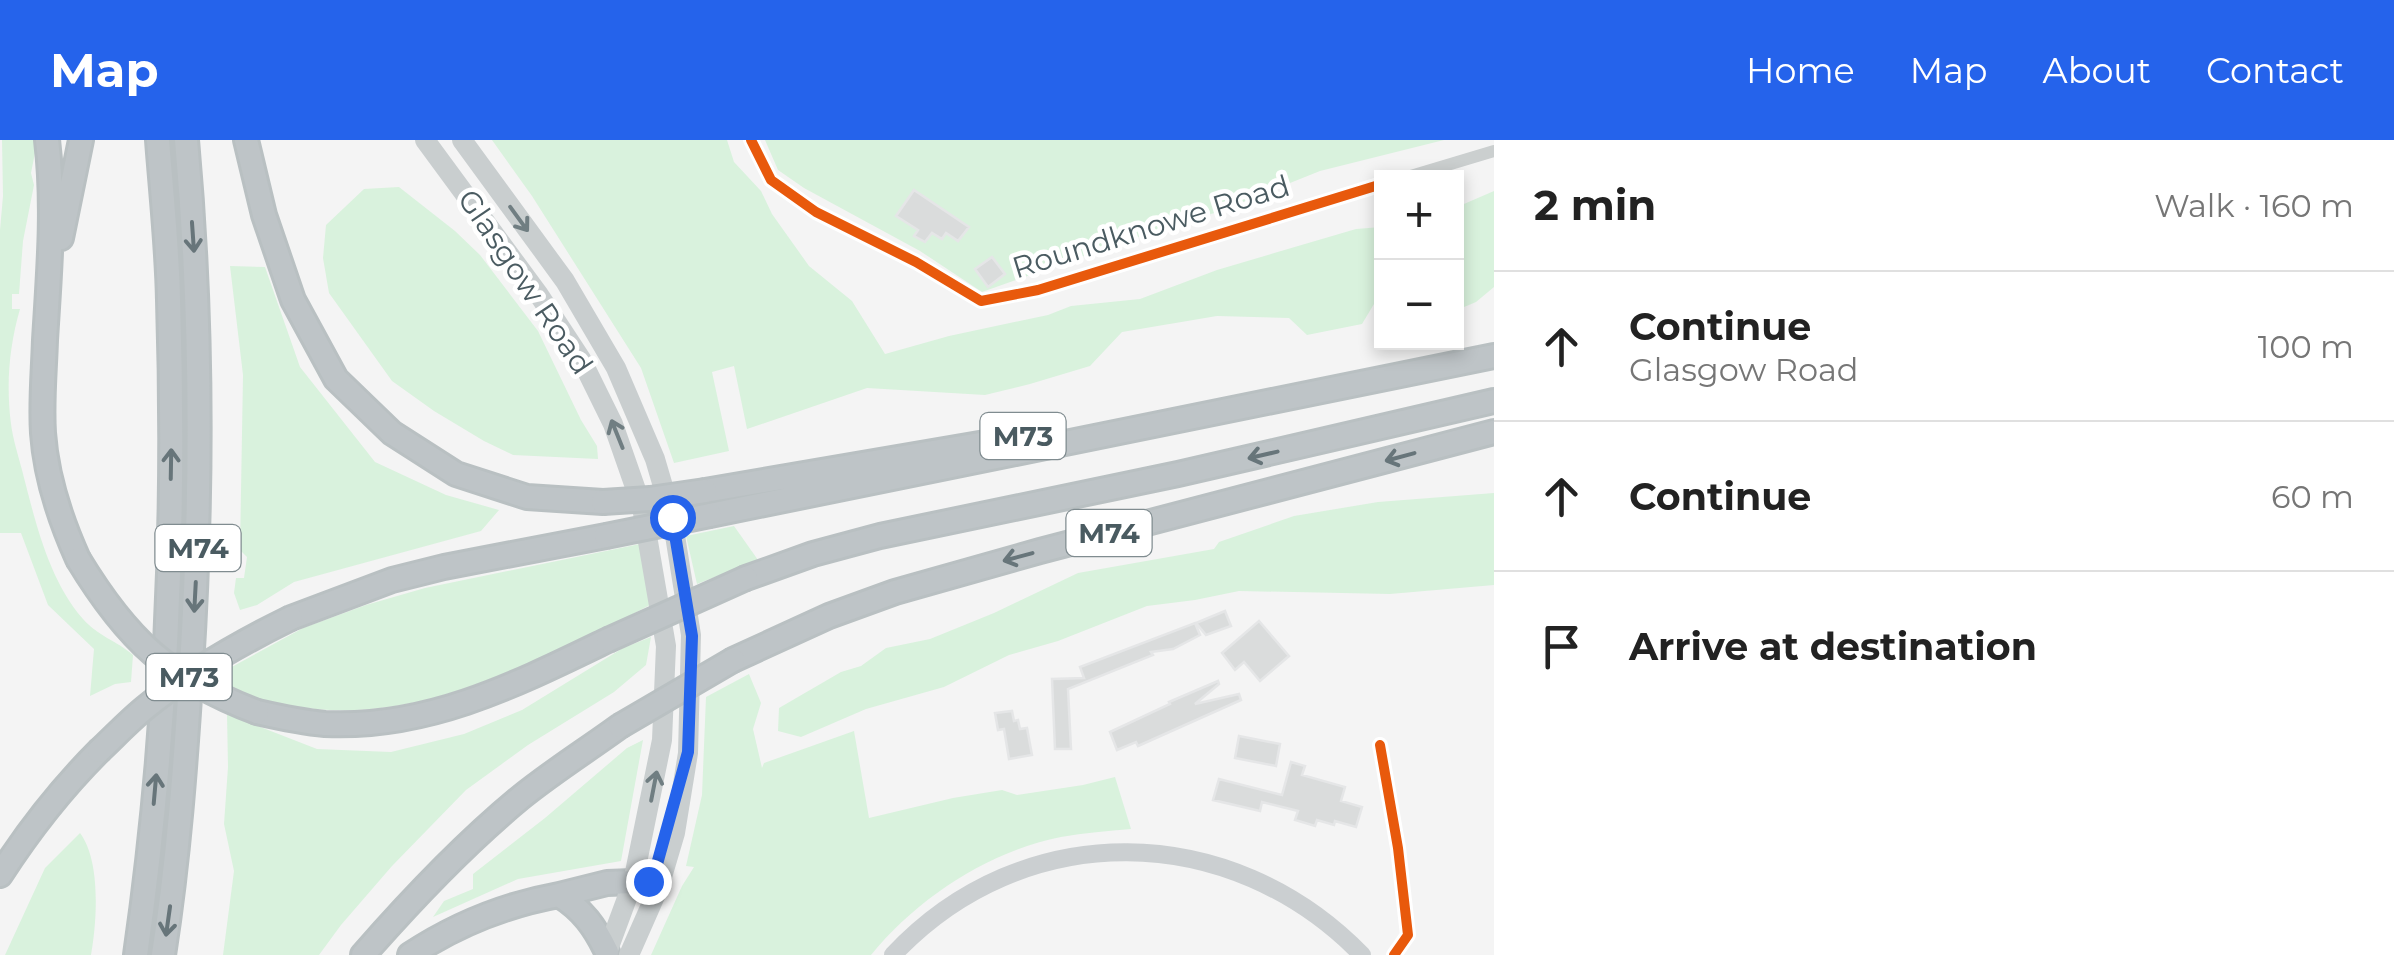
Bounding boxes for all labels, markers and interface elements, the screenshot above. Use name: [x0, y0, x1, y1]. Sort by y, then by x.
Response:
text: Map: [50, 41, 159, 99]
text: Home: [1746, 49, 1855, 92]
text: Map: [1910, 49, 1988, 92]
text: About: [2043, 49, 2151, 92]
text: Contact: [2206, 49, 2344, 92]
street label: Roundknowe Road: [1008, 167, 1294, 286]
map controls: [1374, 170, 1464, 350]
button: +: [1374, 170, 1464, 260]
text: 2 min: [1534, 179, 1656, 231]
street label: Glasgow Road: [450, 182, 601, 381]
text: Walk · 160 m: [2154, 186, 2354, 225]
one-way arrow: [509, 205, 530, 232]
one-way arrow: [184, 221, 203, 253]
button: −: [1374, 260, 1464, 350]
text: Continue: [1629, 303, 1811, 350]
icon: ahead: [1534, 319, 1589, 374]
text: 100 m: [2258, 327, 2354, 366]
text: Glasgow Road: [1629, 350, 1859, 389]
road number: M73: [980, 413, 1066, 459]
one-way arrow: [606, 419, 624, 449]
one-way arrow: [1248, 447, 1280, 465]
one-way arrow: [1385, 448, 1416, 467]
one-way arrow: [162, 449, 180, 482]
icon: ahead: [1534, 469, 1589, 524]
text: Continue: [1629, 473, 1811, 520]
text: 60 m: [2271, 477, 2354, 516]
route start: [650, 495, 696, 541]
road number: M74: [1066, 510, 1152, 556]
road number: M74: [156, 525, 240, 571]
one-way arrow: [1002, 549, 1034, 567]
one-way arrow: [185, 580, 204, 612]
icon: arrive: [1534, 619, 1589, 674]
text: Arrive at destination: [1629, 623, 2037, 670]
road number: M73: [146, 654, 232, 700]
one-way arrow: [645, 771, 664, 803]
one-way arrow: [145, 773, 164, 805]
route end: [626, 859, 672, 905]
one-way arrow: [158, 904, 177, 936]

